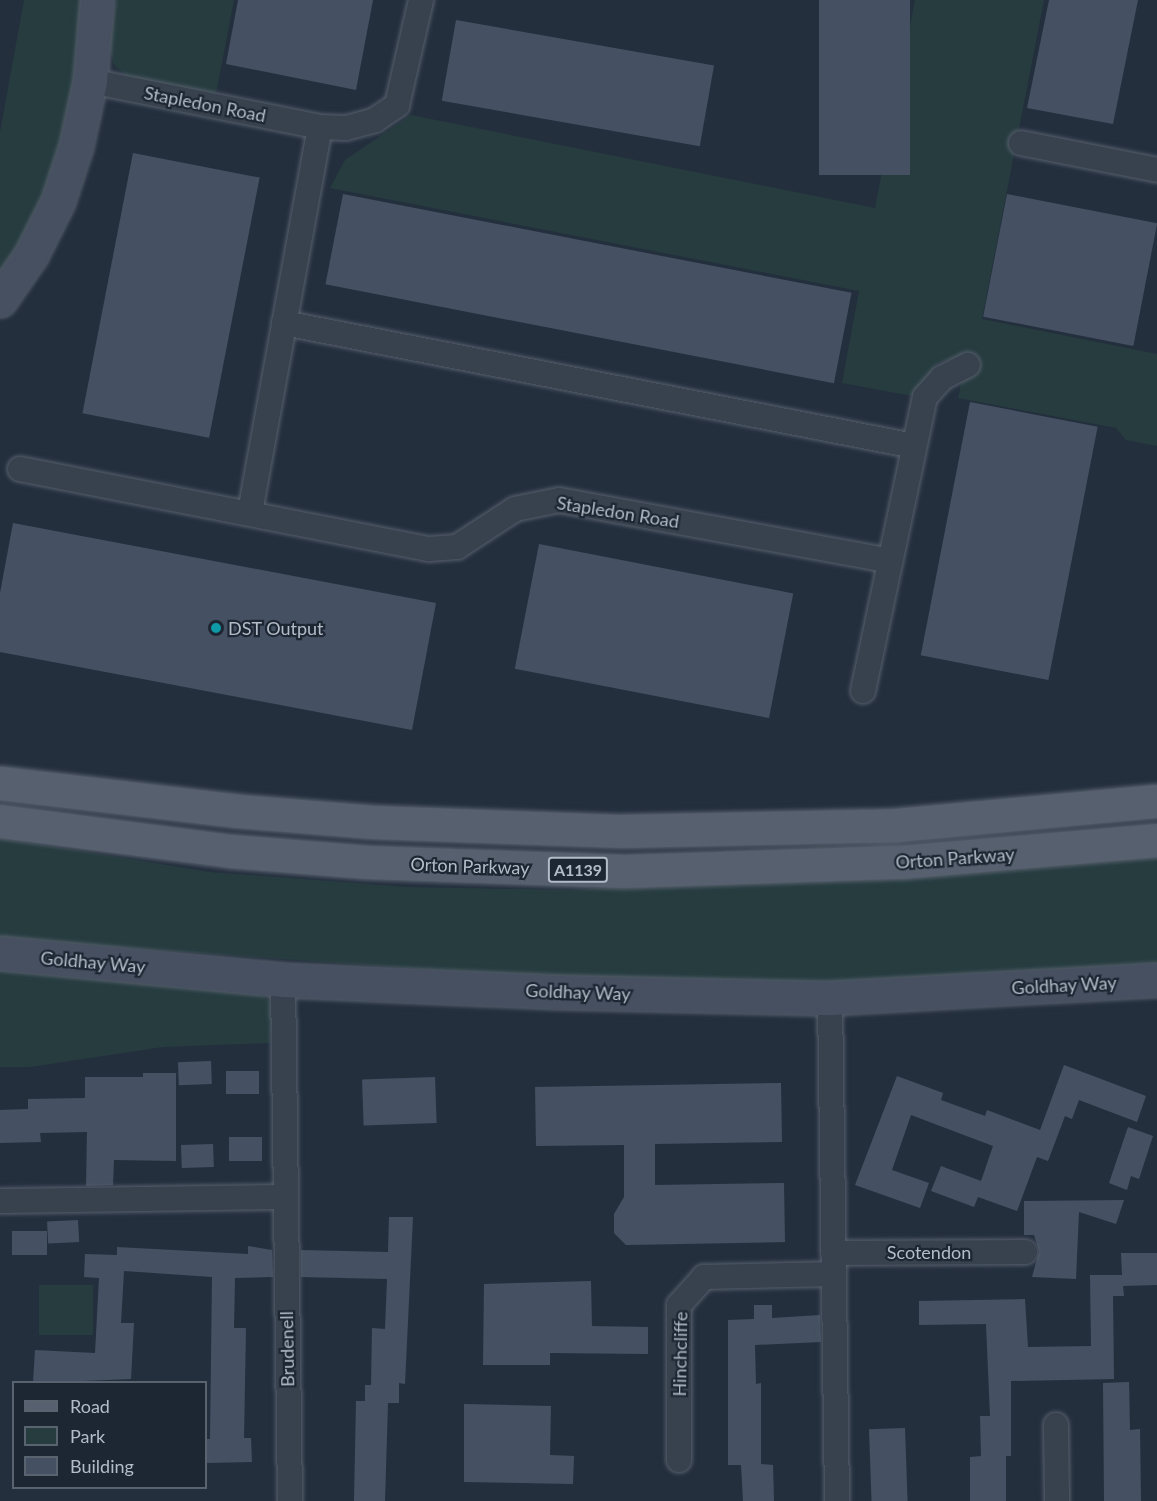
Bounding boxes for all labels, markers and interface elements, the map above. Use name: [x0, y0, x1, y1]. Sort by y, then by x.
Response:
street label: Stapledon Road: [142, 82, 268, 126]
street label: Stapledon Road: [555, 492, 681, 532]
place label: DST Output: [228, 617, 324, 639]
marker: DST Output: [209, 621, 223, 635]
street label: Orton Parkway: [895, 843, 1015, 873]
street label: Orton Parkway: [410, 853, 530, 879]
road number: A1139: [546, 857, 610, 883]
street label: Goldhay Way: [39, 947, 147, 977]
street label: Goldhay Way: [1011, 971, 1117, 999]
street label: Goldhay Way: [525, 979, 631, 1005]
street label: Scotendon: [887, 1241, 971, 1263]
street label: Brudenell: [276, 1311, 298, 1387]
street label: Hinchcliffe: [668, 1311, 692, 1397]
legend: [12, 1381, 207, 1489]
text: Road: [70, 1395, 110, 1417]
text: Park: [70, 1425, 105, 1447]
text: Building: [70, 1455, 134, 1477]

